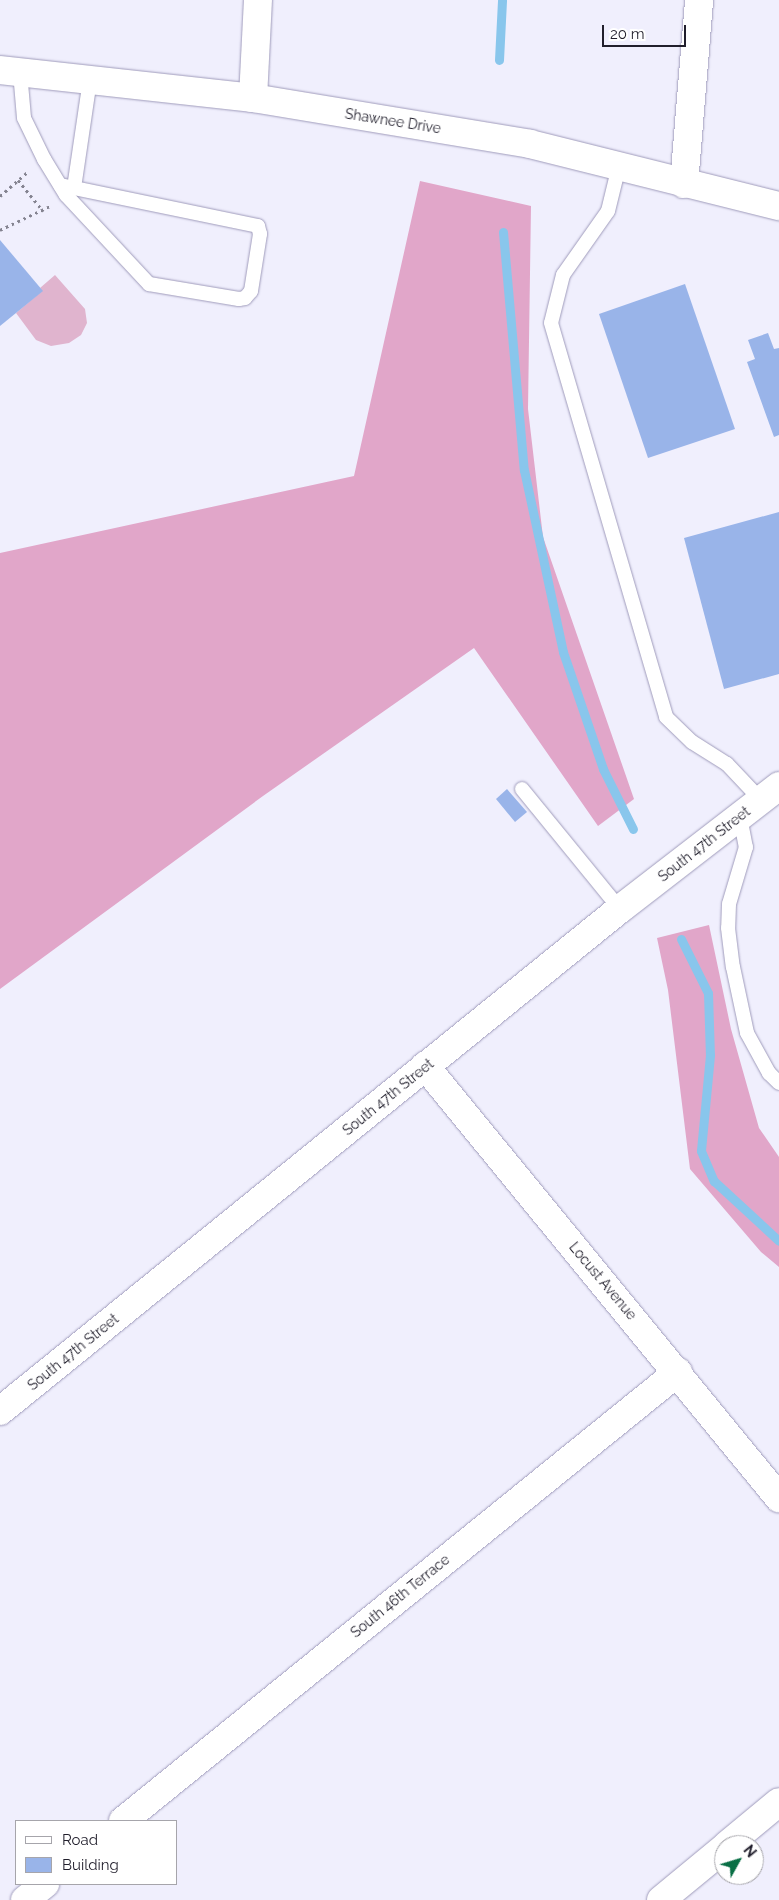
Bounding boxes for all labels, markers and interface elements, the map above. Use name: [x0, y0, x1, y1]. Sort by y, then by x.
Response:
scale bar: [604, 15, 688, 47]
text: 20 m: [610, 25, 645, 43]
street label: Shawnee Drive: [344, 105, 442, 137]
street label: South 47th Street: [655, 803, 753, 885]
street label: South 47th Street: [339, 1055, 437, 1139]
street label: Locust Avenue: [566, 1239, 640, 1323]
street label: South 47th Street: [24, 1310, 122, 1394]
street label: South 46th Terrace: [347, 1551, 453, 1641]
legend: [15, 1820, 178, 1885]
text: Road: [62, 1831, 98, 1849]
north arrow: [714, 1835, 764, 1885]
text: N: [740, 1842, 759, 1860]
text: Building: [62, 1856, 119, 1874]

